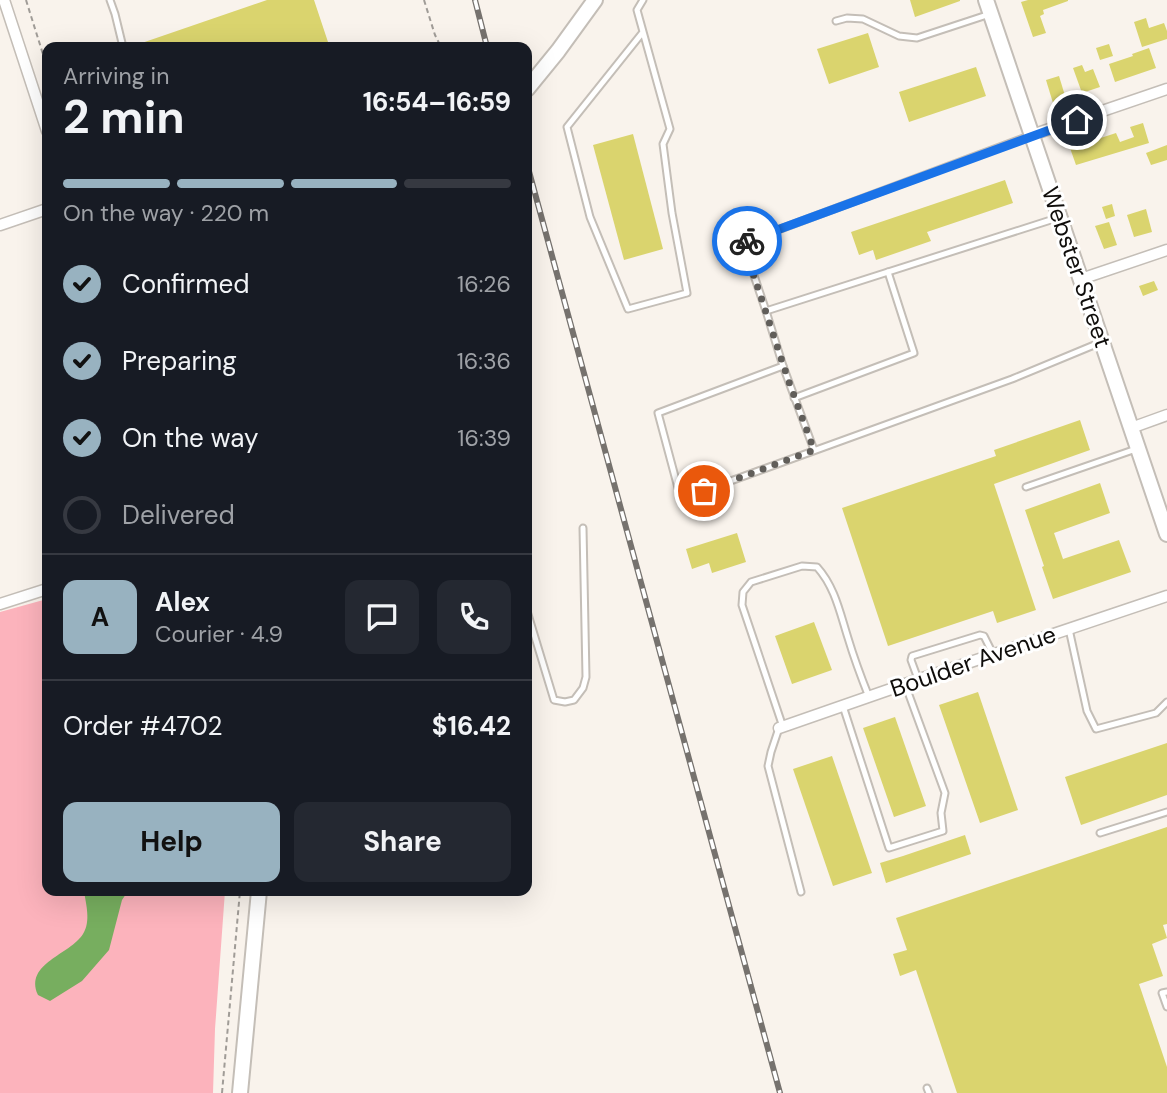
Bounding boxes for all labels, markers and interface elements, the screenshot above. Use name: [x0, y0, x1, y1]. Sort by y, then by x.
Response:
text: Arriving in: [63, 61, 169, 91]
text: 16:54–16:59: [363, 85, 511, 119]
text: 2 min: [63, 87, 185, 147]
pin: [1047, 90, 1107, 150]
icon: home: [1058, 101, 1096, 139]
street label: Webster Street: [1035, 182, 1119, 352]
text: On the way · 220 m: [63, 198, 269, 228]
courier: [712, 206, 782, 276]
icon: bike: [728, 222, 766, 260]
icon: check: [63, 265, 101, 303]
text: Confirmed: [122, 267, 249, 301]
text: 16:26: [457, 269, 511, 299]
icon: check: [63, 342, 101, 380]
text: Preparing: [122, 344, 237, 378]
text: 16:36: [457, 346, 511, 376]
icon: check: [63, 419, 101, 457]
text: On the way: [122, 421, 258, 455]
text: 16:39: [457, 423, 511, 453]
pin: [674, 461, 734, 521]
icon: bag: [685, 472, 723, 510]
text: Delivered: [122, 498, 235, 532]
button: chat: [345, 580, 419, 654]
button: phone: [437, 580, 511, 654]
text: Alex: [155, 585, 210, 619]
text: A: [91, 600, 109, 634]
street label: Boulder Avenue: [886, 618, 1060, 704]
text: Courier · 4.9: [155, 619, 283, 649]
text: Order #4702: [63, 709, 223, 743]
text: $16.42: [432, 709, 511, 743]
button: Help: [63, 802, 280, 882]
button: Share: [294, 802, 511, 882]

